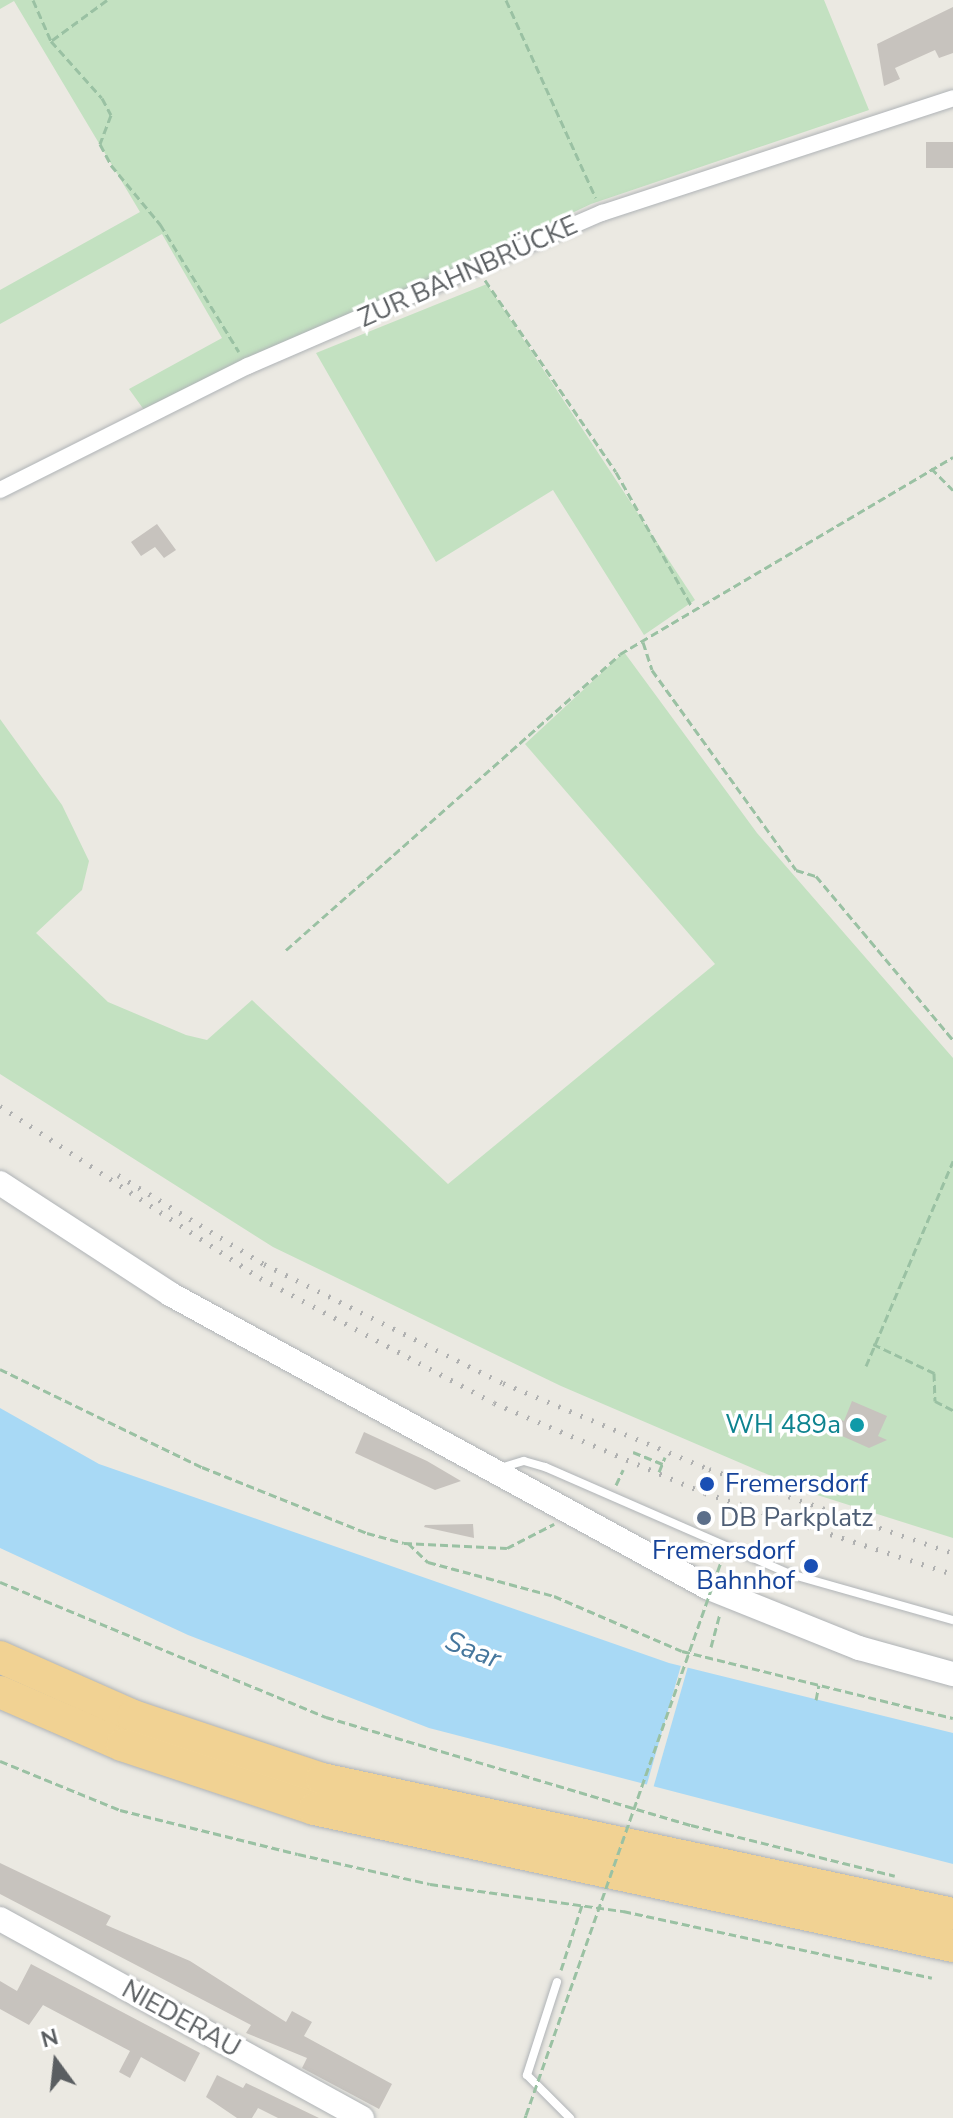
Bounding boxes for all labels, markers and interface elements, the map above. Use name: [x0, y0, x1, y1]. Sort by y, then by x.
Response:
street label: ZUR BAHNBRÜCKE: [354, 210, 582, 334]
place label: WH 489a: [725, 1409, 841, 1441]
marker: WH 489a: [848, 1416, 866, 1434]
place label: Fremersdorf: [725, 1468, 868, 1500]
marker: Fremersdorf: [696, 1473, 718, 1495]
place label: DB Parkplatz: [720, 1502, 873, 1534]
marker: DB Parkplatz: [695, 1509, 713, 1527]
place label: Fremersdorf Bahnhof: [652, 1535, 795, 1596]
marker: Fremersdorf Bahnhof: [802, 1557, 820, 1575]
water label: Saar: [440, 1624, 506, 1676]
street label: NIEDERAU: [116, 1974, 246, 2064]
north arrow: [16, 2022, 96, 2102]
text: N: [38, 2022, 62, 2055]

